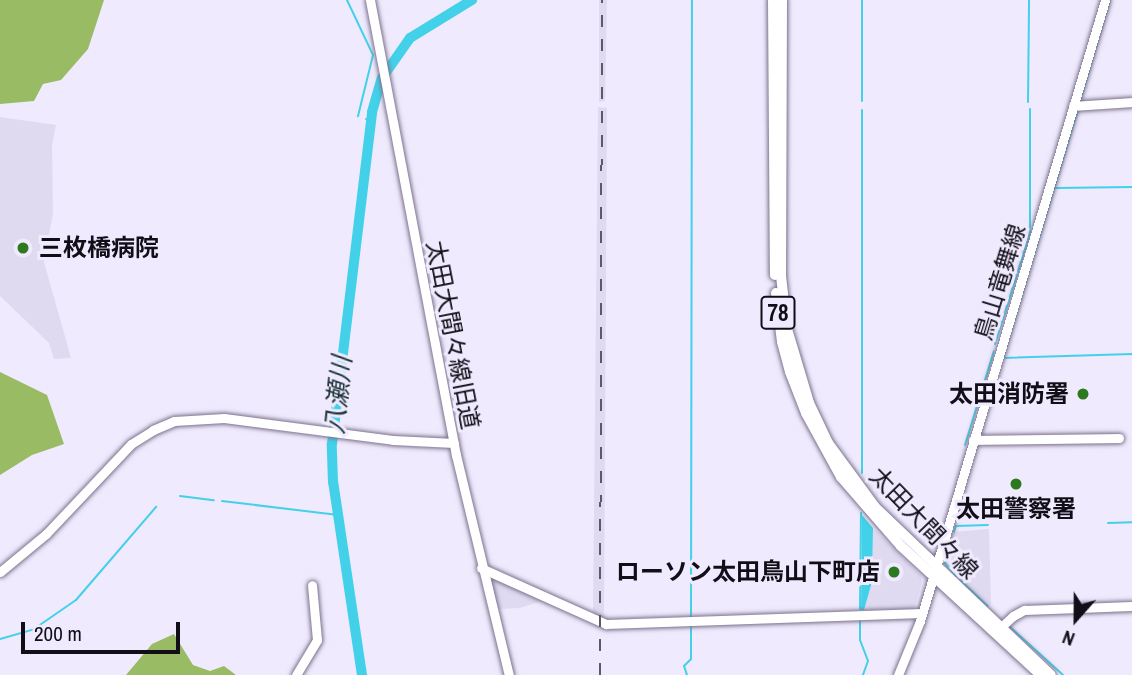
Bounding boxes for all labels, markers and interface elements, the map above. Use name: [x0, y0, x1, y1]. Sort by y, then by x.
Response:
street label: 鳥山竜舞線: [969, 220, 1031, 344]
place label: 三枚橋病院: [39, 234, 159, 262]
marker: 三枚橋病院: [13, 238, 33, 258]
street label: 太田大間々線旧道: [421, 238, 485, 432]
road number: 78: [760, 294, 796, 332]
water label: 八瀬川: [318, 355, 358, 435]
place label: 太田消防署: [949, 380, 1069, 408]
marker: 太田消防署: [1075, 386, 1091, 402]
street label: 太田大間々線: [864, 461, 984, 585]
marker: 太田警察署: [1008, 476, 1024, 492]
place label: 太田警察署: [956, 495, 1076, 523]
place label: ローソン太田鳥山下町店: [616, 558, 880, 586]
marker: ローソン太田鳥山下町店: [886, 564, 902, 580]
north arrow: [1041, 584, 1111, 654]
scale bar: [24, 608, 184, 652]
text: 200 m: [34, 619, 82, 648]
text: N: [1059, 624, 1078, 653]

